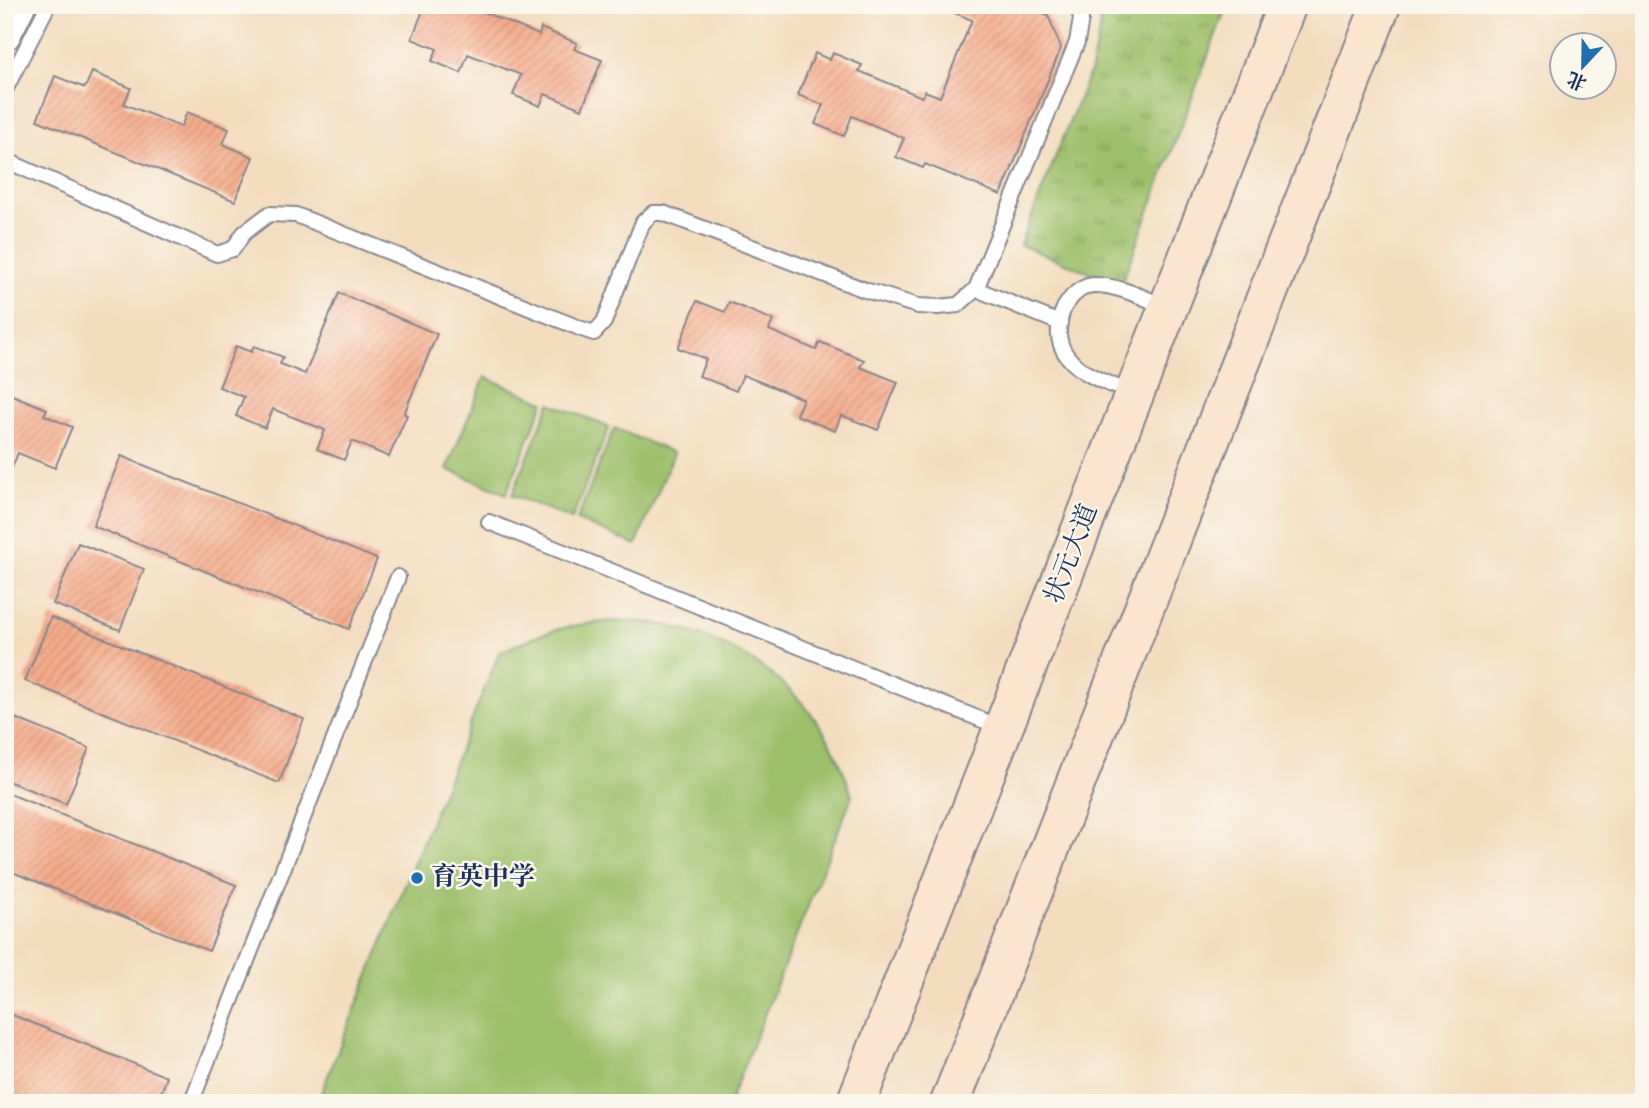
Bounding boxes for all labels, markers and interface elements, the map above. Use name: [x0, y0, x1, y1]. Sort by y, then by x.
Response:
north arrow: [1548, 32, 1618, 102]
text: 北: [1564, 64, 1591, 96]
street label: 状元大道: [1037, 499, 1107, 609]
place label: 育英中学: [431, 860, 535, 896]
marker: 育英中学: [409, 870, 425, 886]

